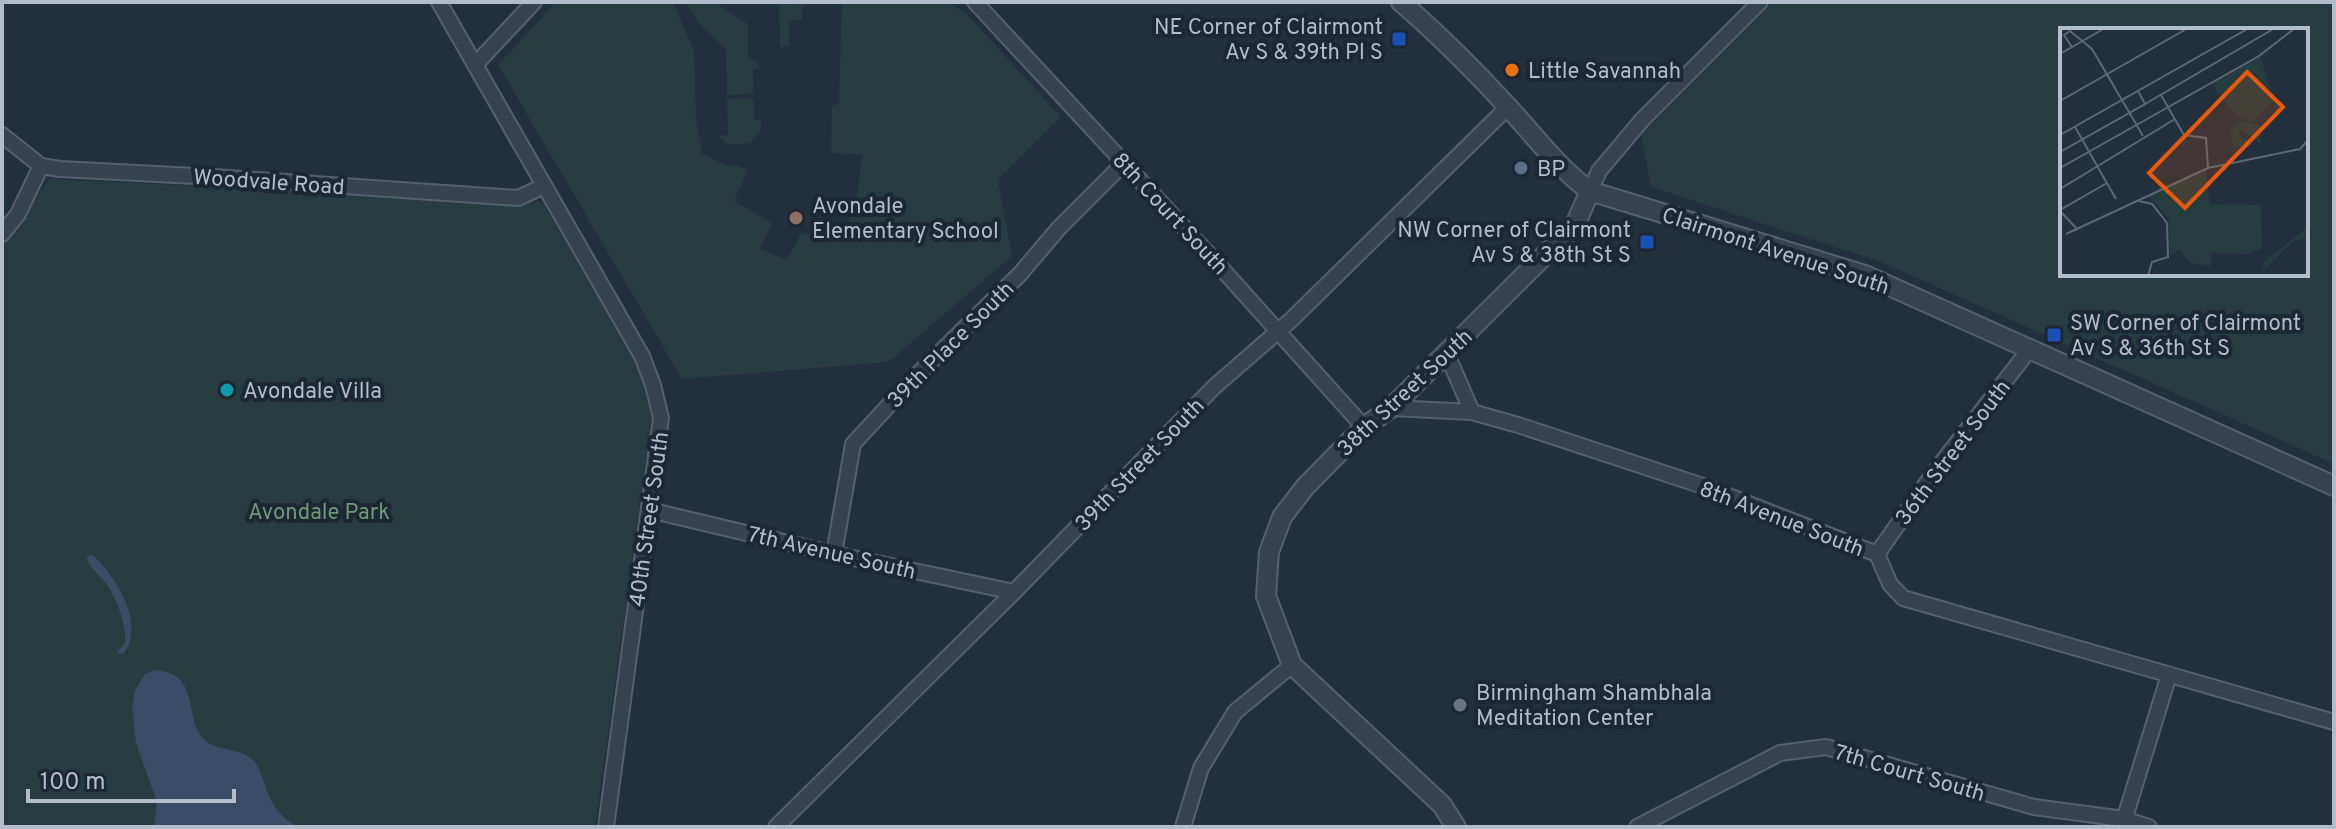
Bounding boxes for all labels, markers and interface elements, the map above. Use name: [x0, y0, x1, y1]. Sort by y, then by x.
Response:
place label: NE Corner of Clairmont Av S & 39th Pl S: [1154, 15, 1383, 67]
inset map: [2060, 28, 2308, 276]
marker: NE Corner of Clairmont Av S & 39th Pl S: [1390, 30, 1408, 48]
place label: Little Savannah: [1528, 59, 1681, 86]
marker: Little Savannah: [1503, 61, 1521, 79]
street label: 8th Court South: [1106, 148, 1233, 282]
place label: BP: [1537, 157, 1565, 184]
marker: BP: [1512, 159, 1530, 177]
street label: Woodvale Road: [192, 165, 345, 202]
place label: Avondale Elementary School: [812, 194, 999, 246]
street label: Clairmont Avenue South: [1658, 203, 1892, 302]
marker: Avondale Elementary School: [787, 209, 805, 227]
place label: NW Corner of Clairmont Av S & 38th St S: [1397, 218, 1631, 270]
marker: NW Corner of Clairmont Av S & 38th St S: [1638, 233, 1656, 251]
street label: 39th Place South: [883, 277, 1021, 415]
place label: SW Corner of Clairmont Av S & 36th St S: [2070, 311, 2301, 363]
street label: 38th Street South: [1332, 324, 1479, 463]
marker: SW Corner of Clairmont Av S & 36th St S: [2045, 326, 2063, 344]
street label: 36th Street South: [1890, 375, 2018, 532]
place label: Avondale Villa: [243, 379, 382, 406]
marker: Avondale Villa: [218, 381, 236, 399]
street label: 39th Street South: [1070, 393, 1211, 538]
street label: 40th Street South: [625, 430, 676, 609]
street label: 8th Avenue South: [1695, 477, 1867, 564]
park label: Avondale Park: [248, 500, 390, 527]
street label: 7th Avenue South: [745, 522, 918, 587]
place label: Birmingham Shambhala Meditation Center: [1476, 681, 1712, 733]
marker: Birmingham Shambhala Meditation Center: [1451, 696, 1469, 714]
street label: 7th Court South: [1831, 740, 1988, 809]
scale bar: [28, 753, 234, 803]
text: 100 m: [40, 768, 106, 798]

